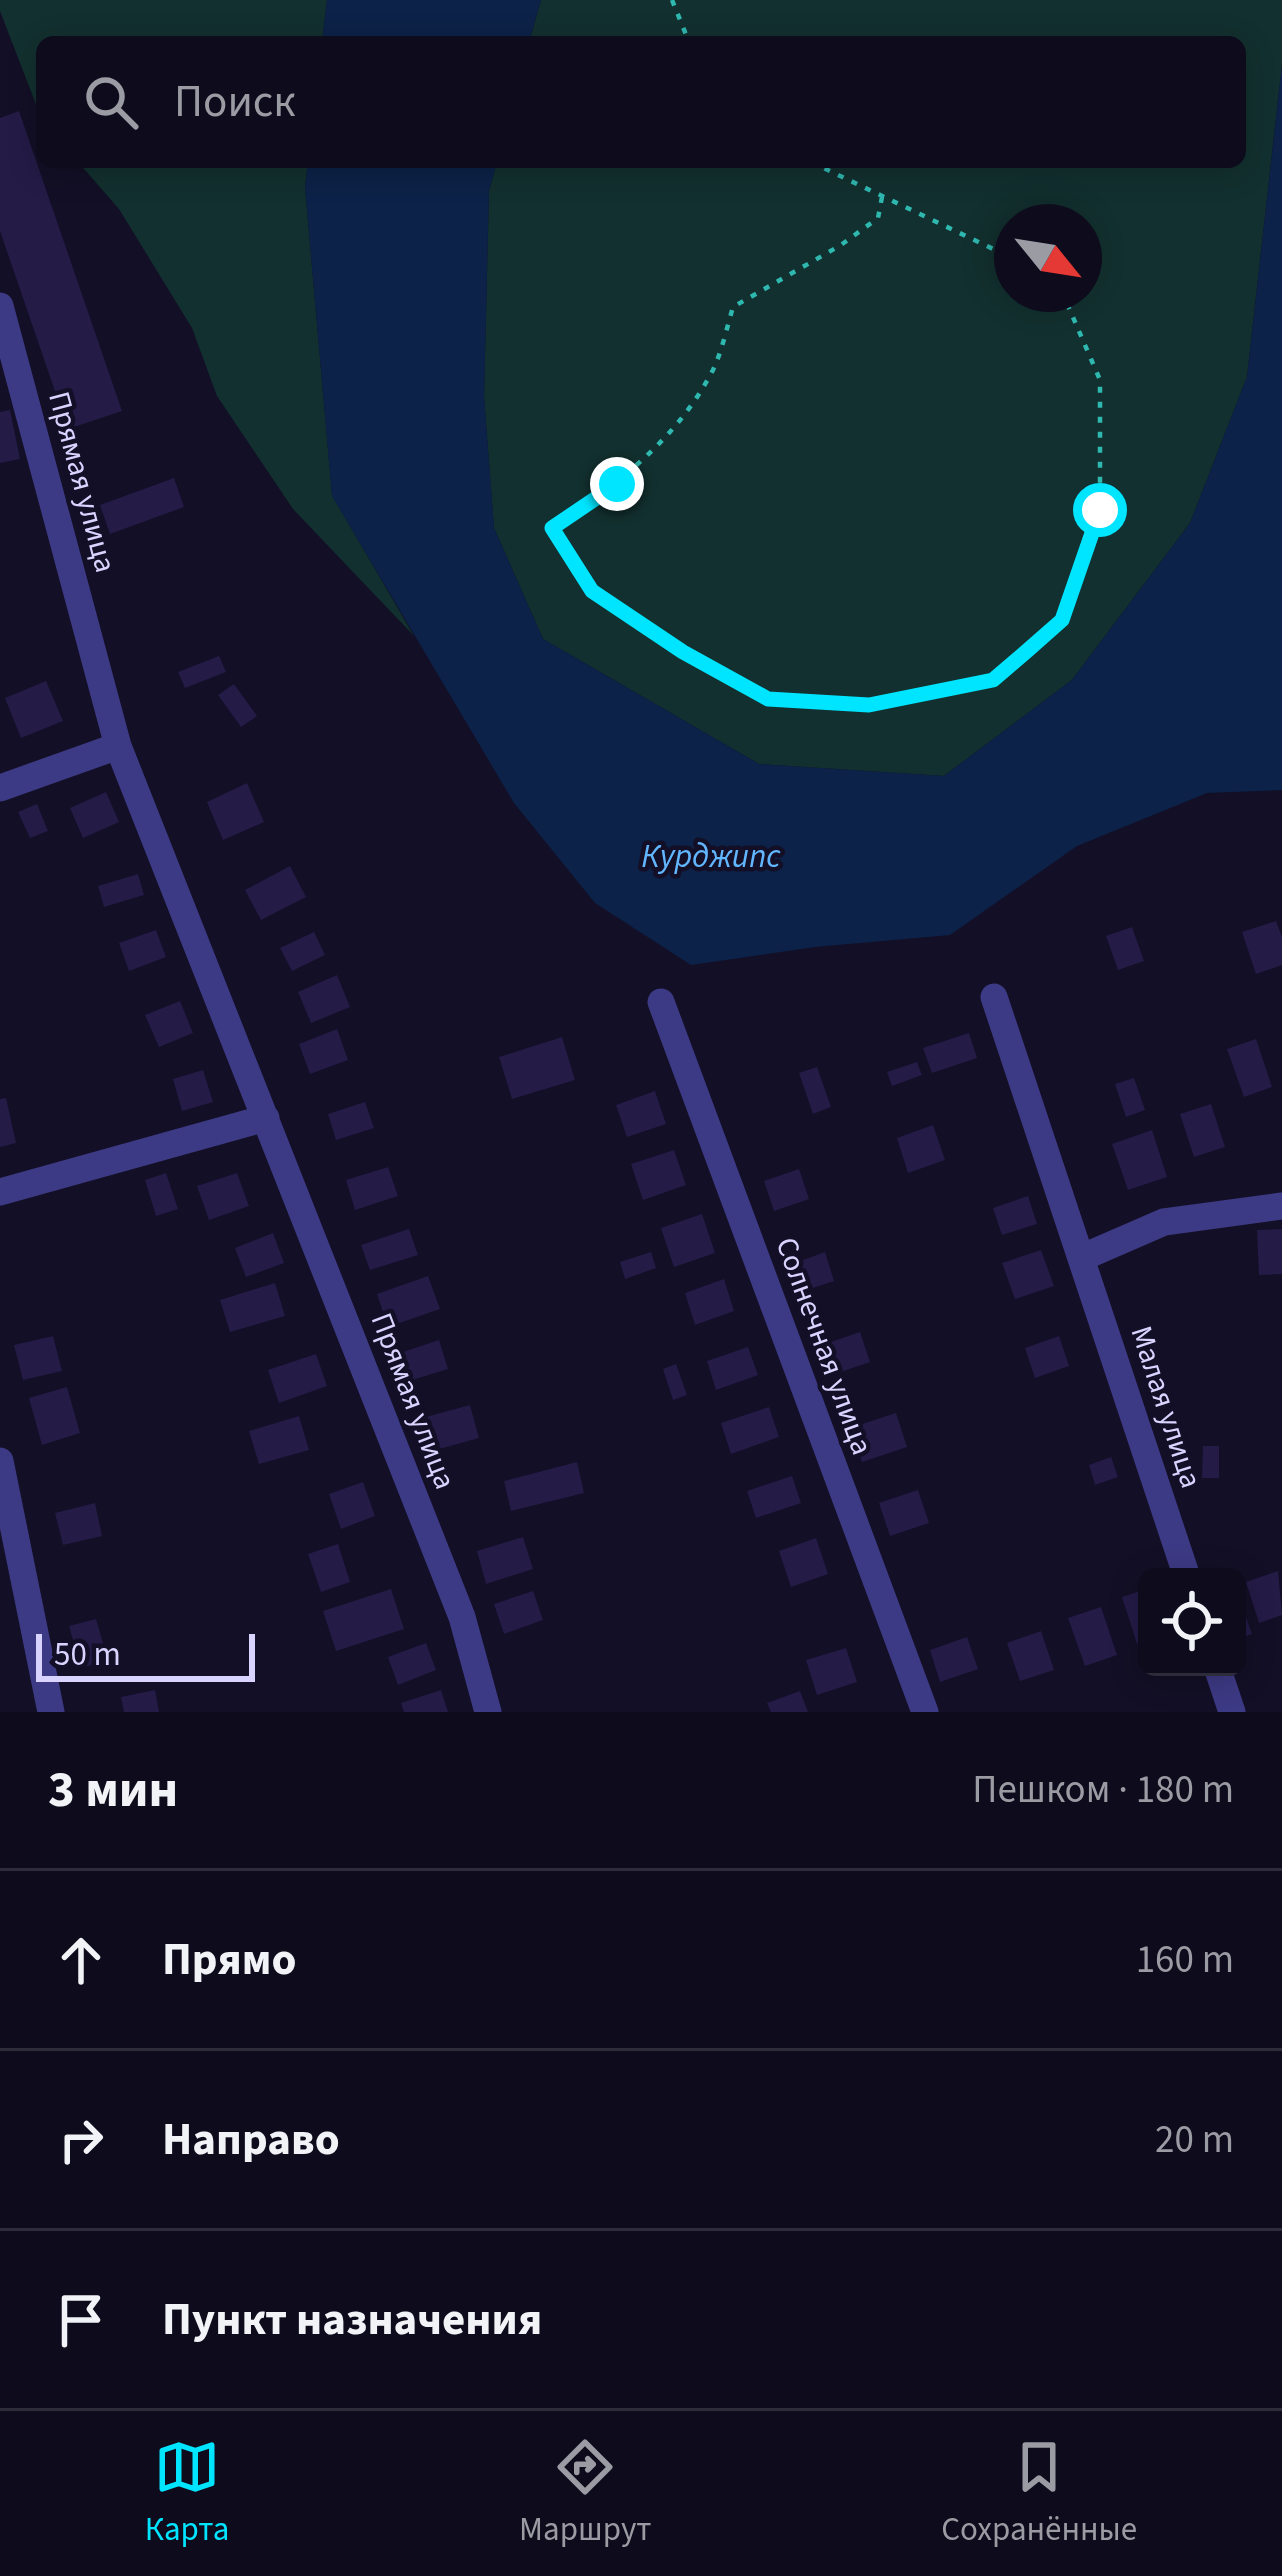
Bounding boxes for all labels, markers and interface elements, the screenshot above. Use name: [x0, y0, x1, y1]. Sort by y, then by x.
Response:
search box: [36, 36, 1246, 168]
icon: search: [78, 69, 144, 135]
text: Поиск: [174, 70, 296, 134]
north arrow: [994, 204, 1102, 312]
street label: Прямая улица: [37, 387, 127, 577]
route end: [590, 457, 644, 511]
route start: [1073, 483, 1127, 537]
water label: Курджипс: [641, 833, 781, 880]
street label: Солнечная улица: [765, 1231, 883, 1461]
street label: Прямая улица: [360, 1307, 466, 1495]
street label: Малая улица: [1120, 1320, 1212, 1494]
map controls: [1138, 1568, 1246, 1676]
button: locate: [1138, 1568, 1246, 1676]
scale bar: [36, 1628, 255, 1681]
text: 50 m: [54, 1631, 121, 1678]
text: 3 мин: [48, 1754, 178, 1826]
text: Пешком · 180 m: [972, 1762, 1234, 1818]
icon: ahead: [48, 1927, 114, 1993]
text: Прямо: [162, 1928, 296, 1992]
text: 160 m: [1136, 1932, 1234, 1988]
icon: right: [48, 2107, 114, 2173]
text: Направо: [162, 2108, 340, 2172]
text: 20 m: [1155, 2112, 1234, 2168]
icon: arrive: [48, 2287, 114, 2353]
text: Пункт назначения: [162, 2288, 542, 2352]
tab: Карта: [145, 2434, 229, 2553]
tab: Маршрут: [519, 2434, 652, 2553]
tab: Сохранённые: [941, 2434, 1137, 2553]

